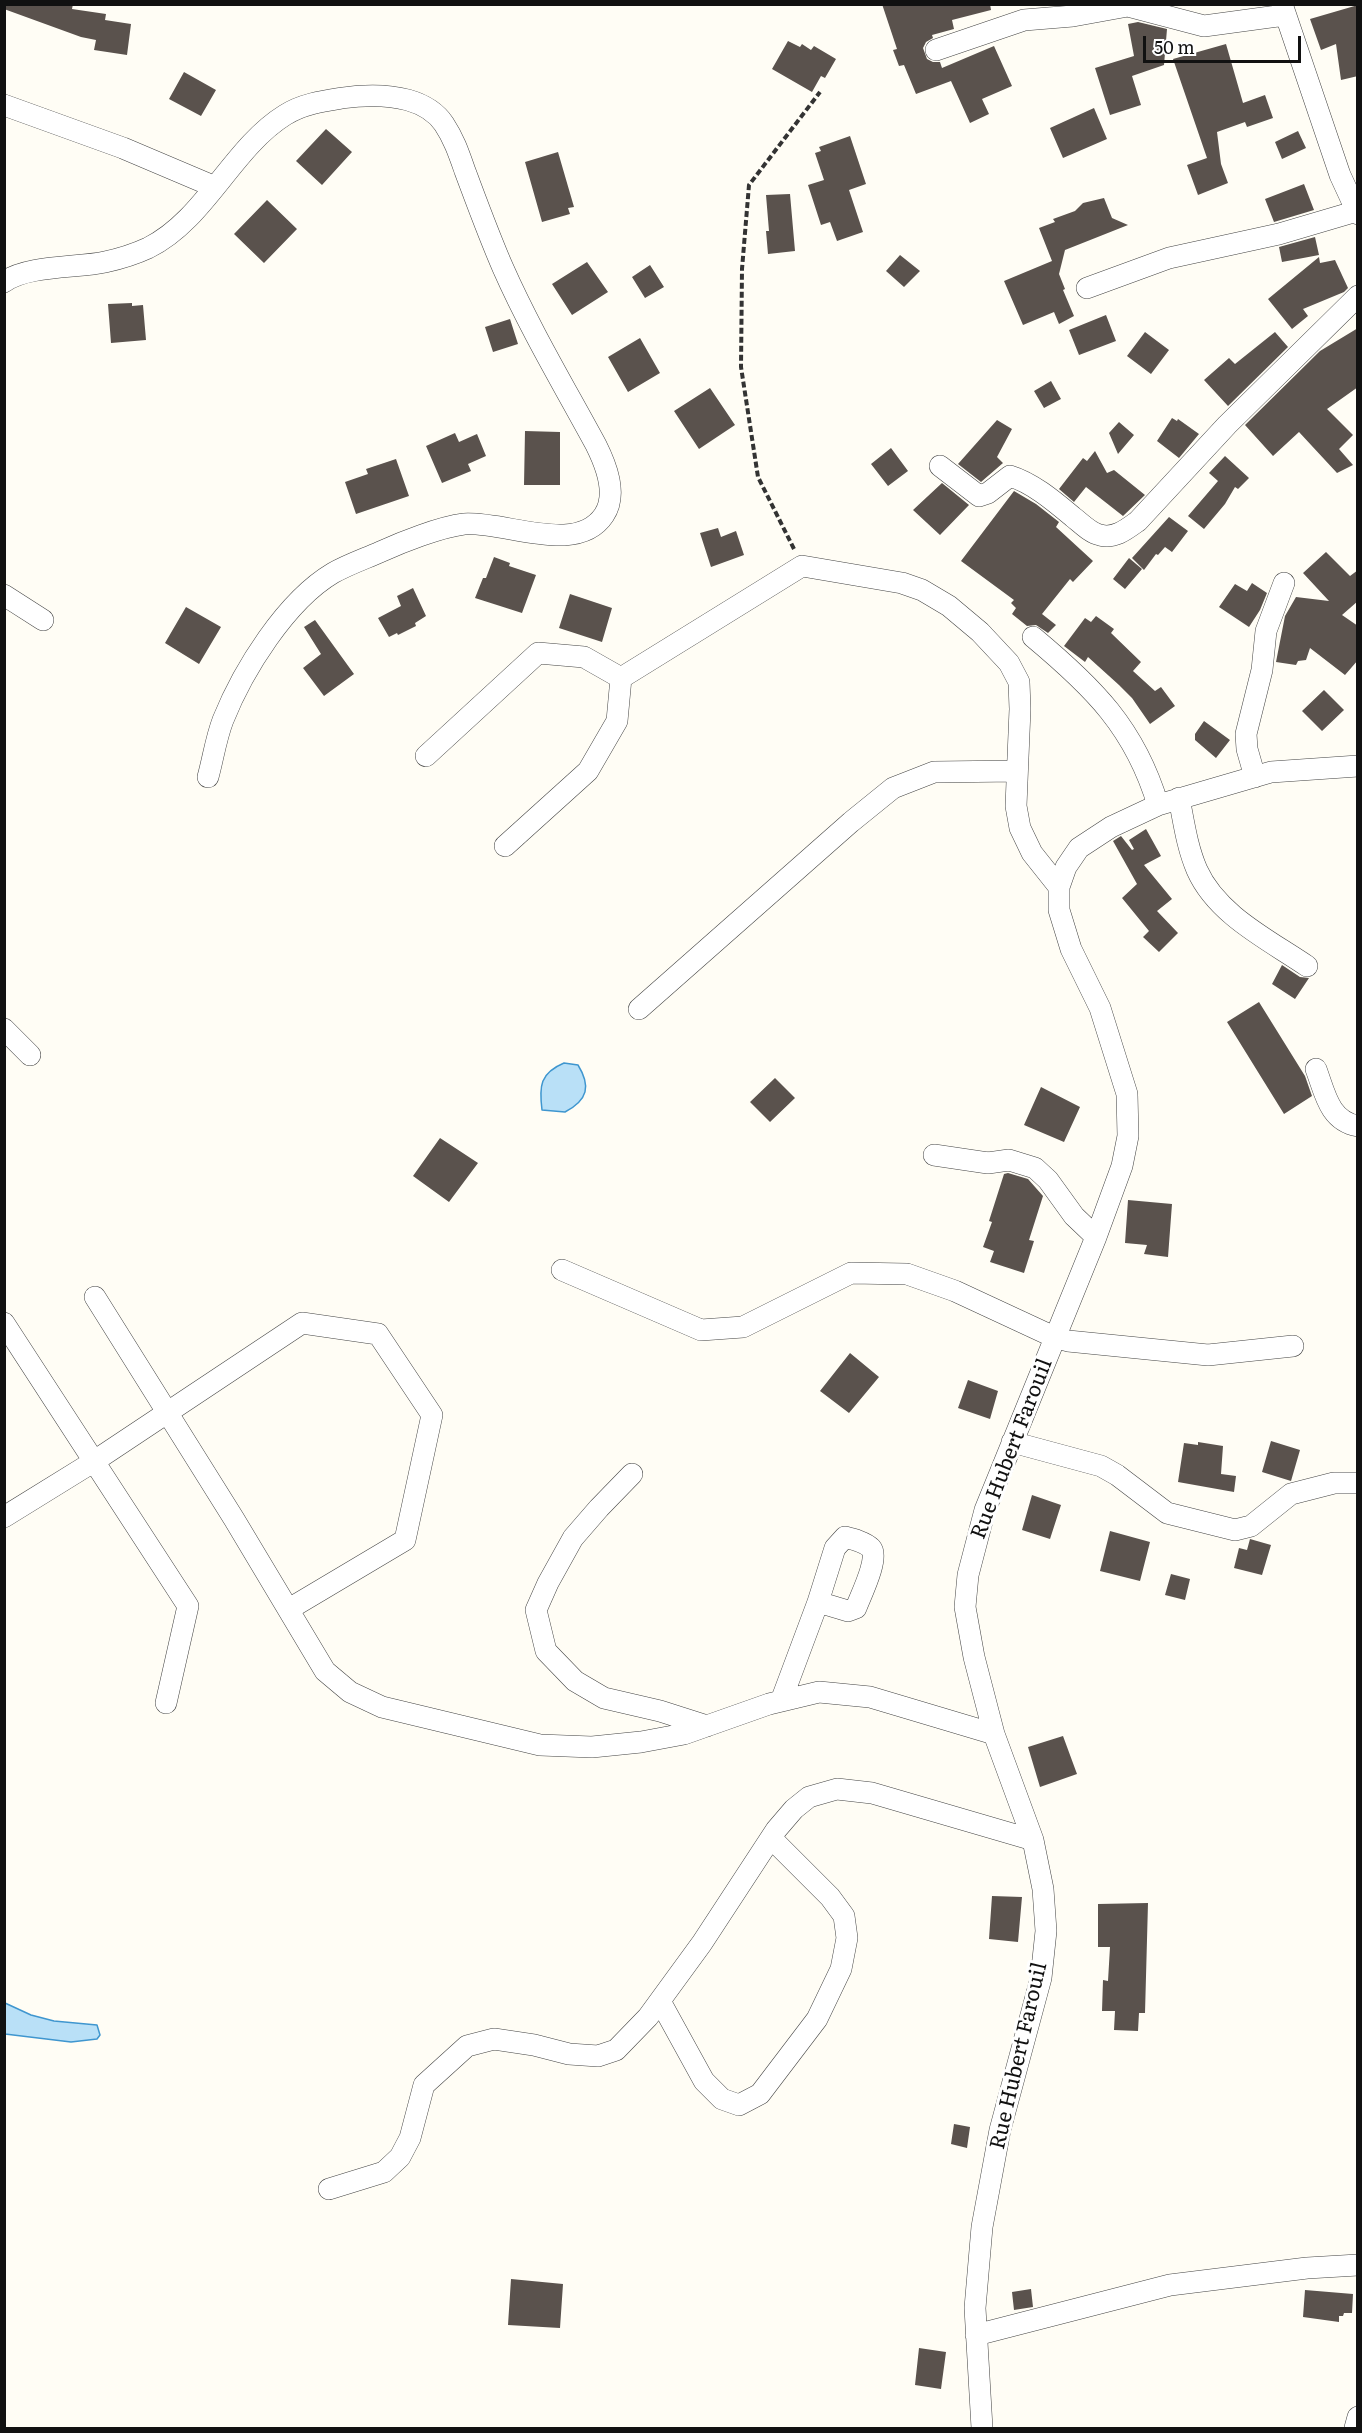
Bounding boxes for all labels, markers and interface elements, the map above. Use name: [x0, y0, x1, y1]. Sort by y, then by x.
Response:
scale bar: [1146, 24, 1304, 62]
text: 50 m: [1154, 33, 1195, 60]
street label: Rue Hubert Farouil: [966, 1355, 1058, 1543]
street label: Rue Hubert Farouil: [985, 1960, 1053, 2152]

